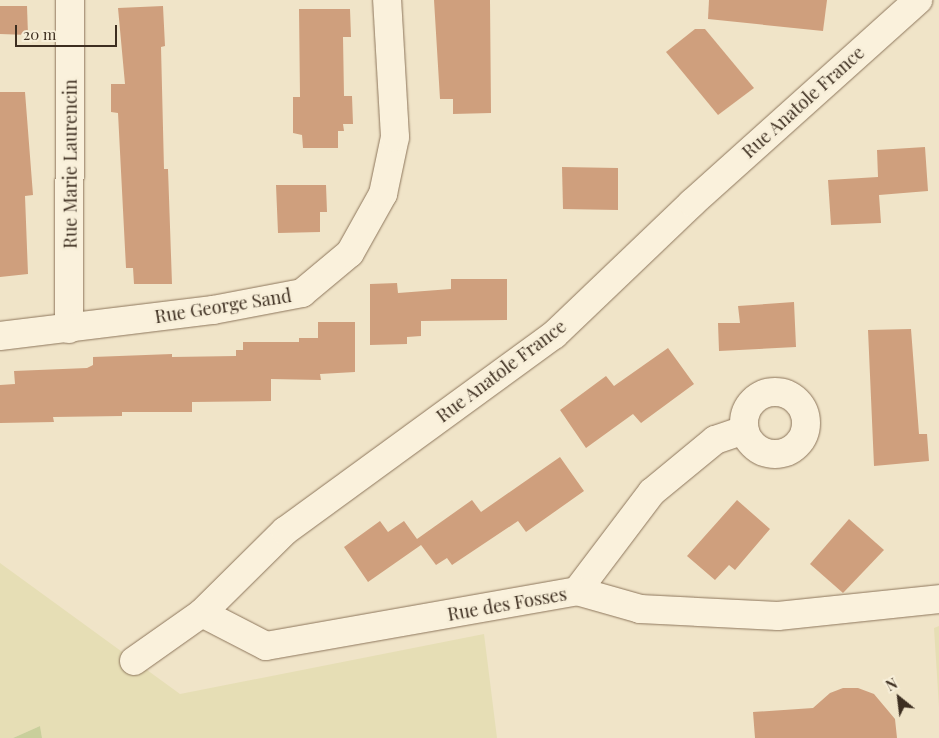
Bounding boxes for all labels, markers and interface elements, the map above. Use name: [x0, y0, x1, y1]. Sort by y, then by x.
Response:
scale bar: [18, 15, 120, 47]
text: 20 m: [23, 24, 56, 44]
street label: Rue Anatole France: [737, 41, 869, 163]
street label: Rue Marie Laurencin: [59, 79, 81, 249]
street label: Rue George Sand: [153, 285, 293, 327]
street label: Rue Anatole France: [432, 315, 570, 427]
street label: Rue des Fosses: [446, 583, 568, 625]
north arrow: [874, 673, 924, 723]
text: N: [882, 674, 901, 695]

